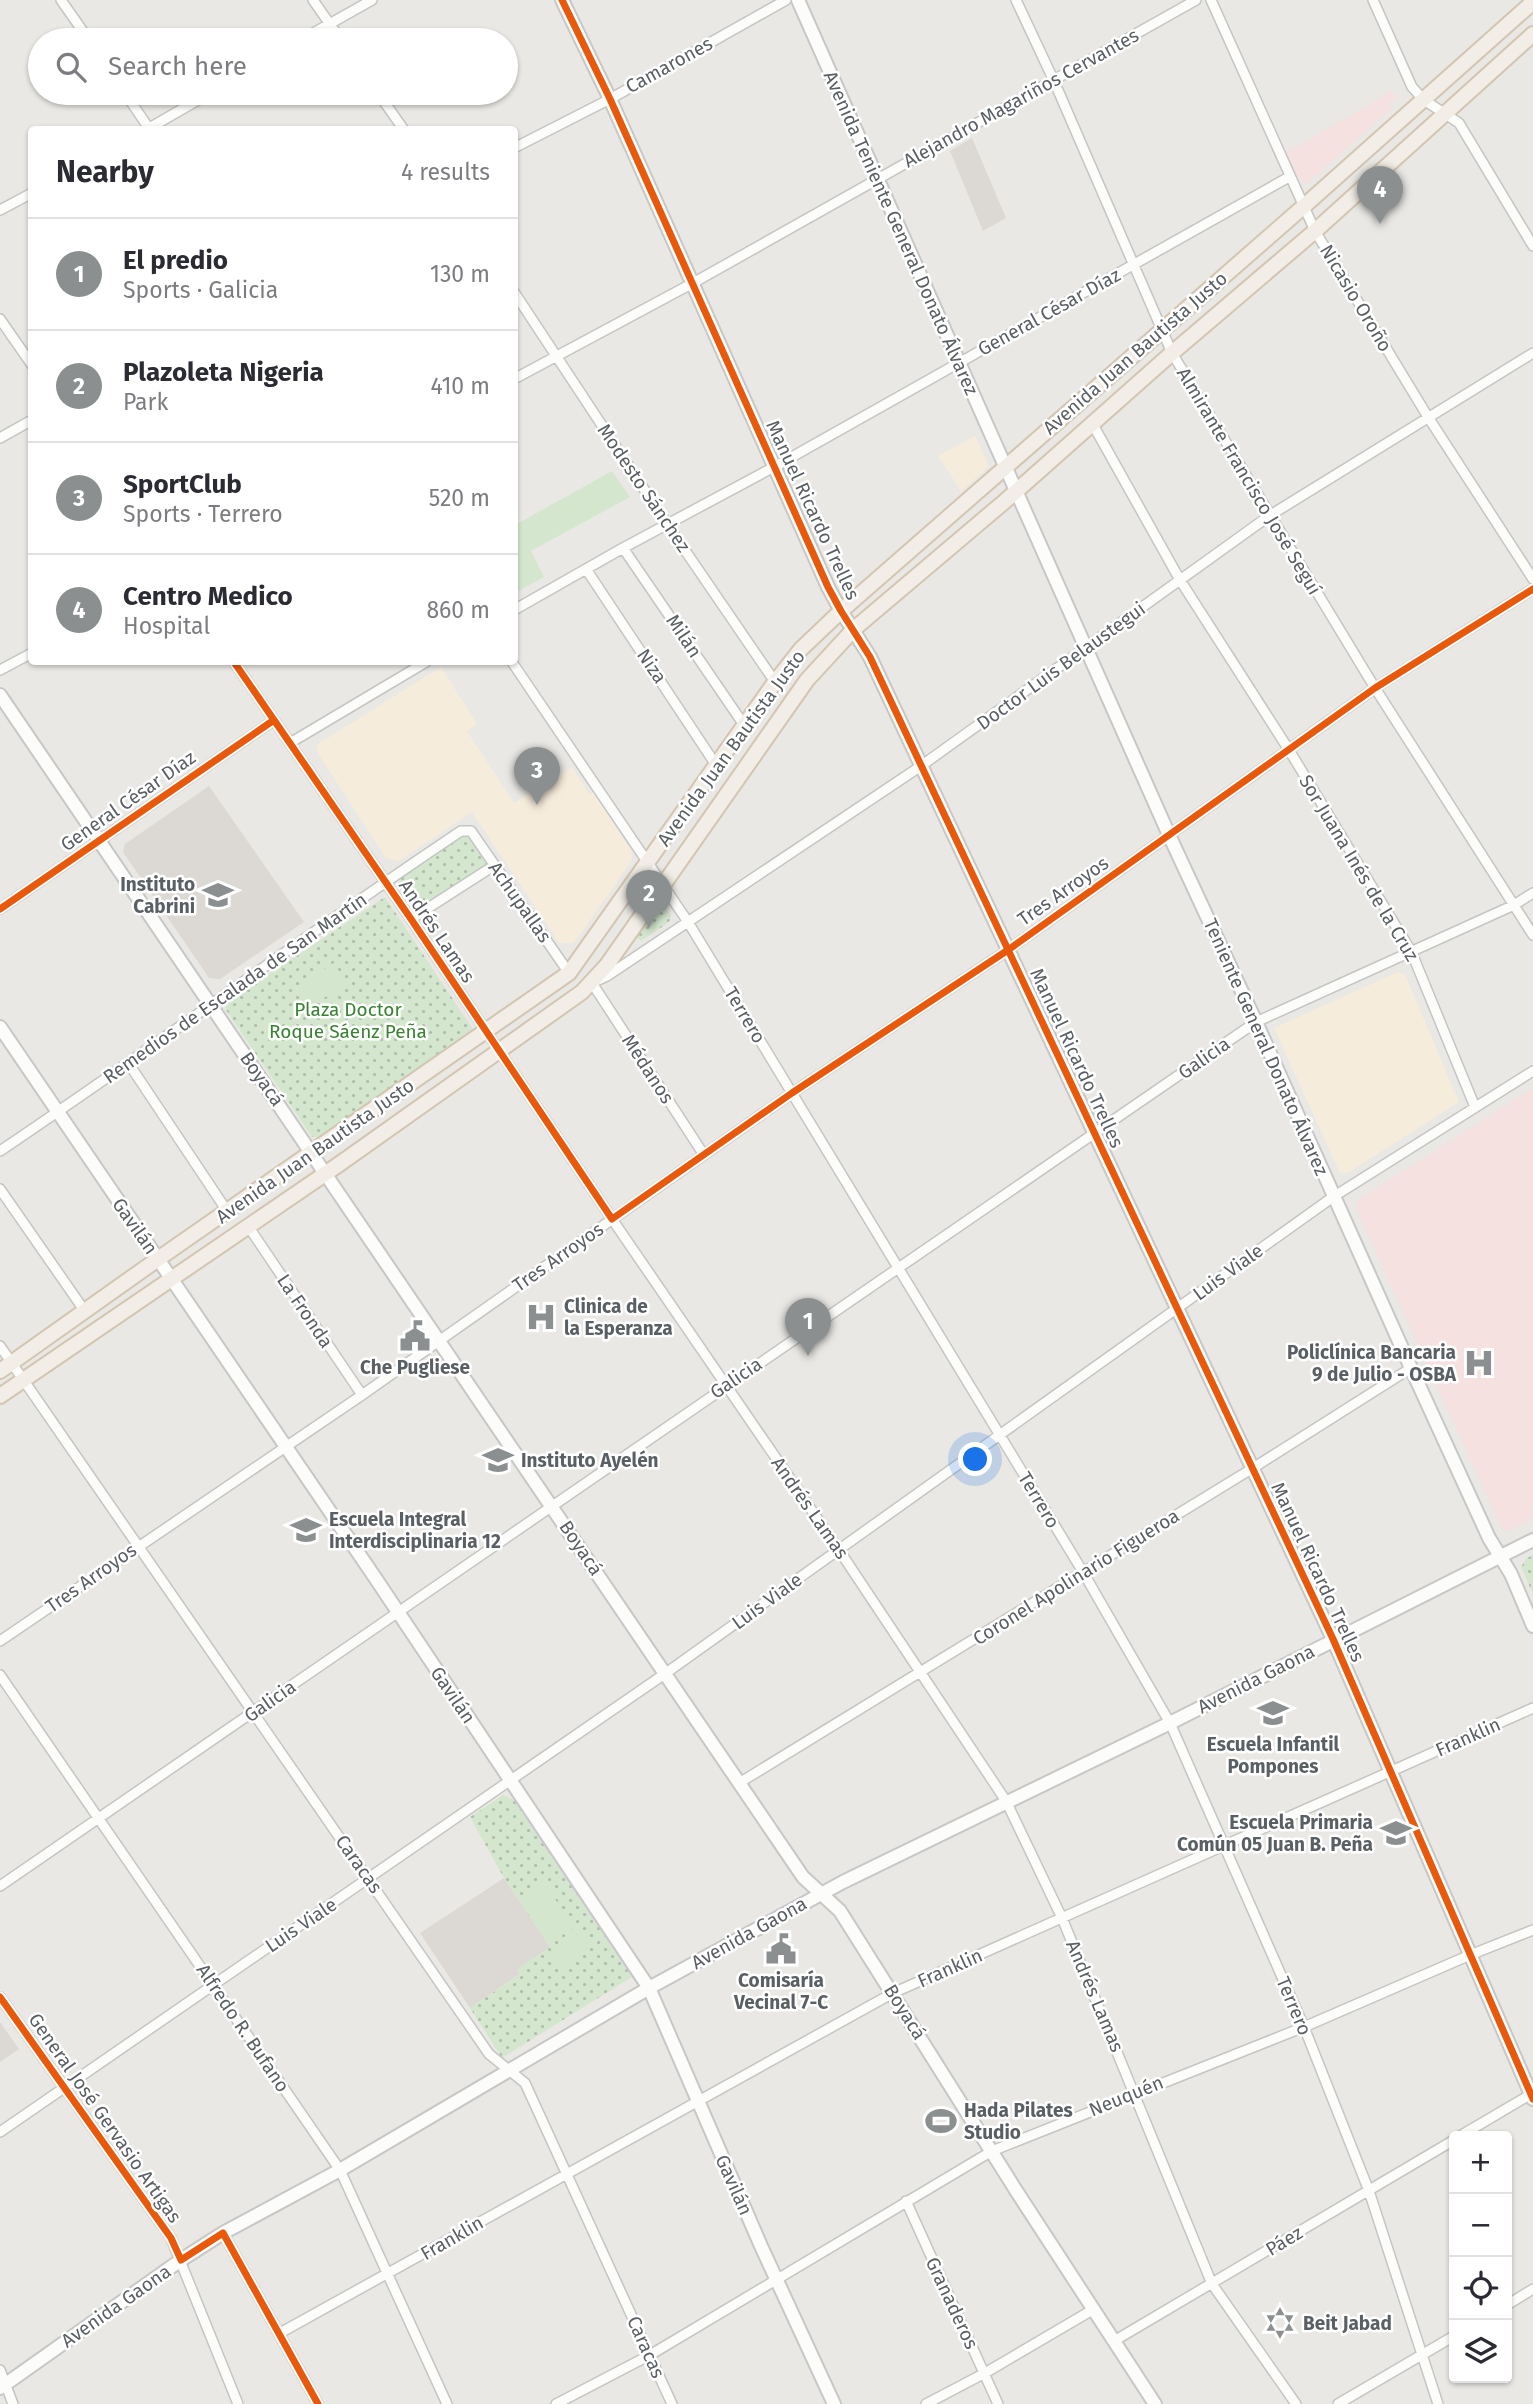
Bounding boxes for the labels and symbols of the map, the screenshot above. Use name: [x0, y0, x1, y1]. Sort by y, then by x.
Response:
street label: Alejandro Magariños Cervantes: [899, 23, 1143, 172]
street label: Camarones: [622, 32, 716, 98]
street label: Avenida Teniente General Donato Álvarez: [819, 67, 983, 399]
pin: 4: [1357, 166, 1403, 224]
street label: Nicasio Oroño: [1315, 240, 1397, 356]
street label: General César Díaz: [974, 263, 1124, 361]
street label: Avenida Juan Bautista Justo: [1038, 267, 1232, 439]
street label: Almirante Francisco José Seguí: [1172, 363, 1326, 599]
street label: Manuel Ricardo Trelles: [761, 417, 865, 603]
street label: Modesto Sánchez: [593, 419, 695, 557]
street label: Doctor Luis Belaustegui: [972, 597, 1150, 735]
street label: Milán: [661, 610, 707, 662]
street label: Niza: [632, 644, 672, 688]
street label: Avenida Juan Bautista Justo: [652, 646, 810, 850]
street label: General César Díaz: [56, 746, 200, 856]
pin: 3: [514, 747, 560, 805]
street label: Sor Juana Inés de la Cruz: [1294, 771, 1424, 965]
street label: Tres Arroyos: [1013, 851, 1113, 931]
street label: Achupallas: [484, 857, 556, 947]
pin: 2: [626, 870, 672, 928]
place label: Instituto Cabrini: [120, 873, 195, 918]
street label: Andrés Lamas: [394, 875, 480, 987]
school or university icon: Instituto Cabrini: [201, 878, 235, 912]
street label: Remedios de Escalada de San Martín: [99, 888, 371, 1088]
street label: Teniente General Donato Álvarez: [1199, 915, 1333, 1179]
street label: Manuel Ricardo Trelles: [1025, 965, 1129, 1151]
street label: Terrero: [719, 983, 771, 1047]
park label: Plaza Doctor Roque Sáenz Peña: [269, 998, 427, 1043]
street label: Médanos: [617, 1030, 679, 1108]
street label: Galicia: [1174, 1032, 1234, 1084]
street label: Boyacá: [235, 1047, 289, 1111]
street label: Avenida Juan Bautista Justo: [211, 1074, 419, 1228]
street label: Gavilán: [107, 1193, 163, 1259]
street label: Tres Arroyos: [508, 1217, 608, 1297]
street label: Luis Viale: [1188, 1239, 1268, 1305]
street label: La Fronda: [272, 1270, 338, 1352]
place label: Clinica de la Esperanza: [564, 1295, 673, 1340]
pin: 1: [785, 1298, 831, 1356]
hospital icon: Clinica de la Esperanza: [524, 1300, 558, 1334]
public building icon: Che Pugliese: [398, 1319, 432, 1353]
place label: Policlínica Bancaria 9 de Julio - OSBA: [1287, 1341, 1457, 1386]
hospital icon: Policlínica Bancaria 9 de Julio - OSBA: [1462, 1346, 1496, 1380]
street label: Galicia: [706, 1352, 766, 1404]
place label: Che Pugliese: [360, 1356, 470, 1379]
your location: [958, 1442, 992, 1476]
school or university icon: Instituto Ayelén: [481, 1443, 515, 1477]
place label: Instituto Ayelén: [521, 1449, 659, 1472]
street label: Andrés Lamas: [766, 1453, 854, 1564]
street label: Terrero: [1013, 1468, 1065, 1532]
street label: Manuel Ricardo Trelles: [1266, 1479, 1370, 1665]
street label: Coronel Apolinario Figueroa: [969, 1504, 1183, 1650]
place label: Escuela Integral Interdisciplinaria 12: [329, 1508, 501, 1553]
school or university icon: Escuela Integral Interdisciplinaria 12: [289, 1513, 323, 1547]
street label: Boyacá: [554, 1516, 608, 1580]
street label: Tres Arroyos: [41, 1538, 141, 1618]
street label: Luis Viale: [727, 1568, 807, 1634]
street label: Avenida Gaona: [1193, 1640, 1319, 1718]
street label: Gavilán: [426, 1662, 480, 1728]
street label: Galicia: [240, 1675, 300, 1727]
school or university icon: Escuela Infantil Pompones: [1256, 1696, 1290, 1730]
street label: Franklin: [1432, 1713, 1504, 1761]
place label: Escuela Infantil Pompones: [1207, 1733, 1340, 1778]
place label: Escuela Primaria Común 05 Juan B. Peña: [1177, 1811, 1373, 1856]
school or university icon: Escuela Primaria Común 05 Juan B. Peña: [1379, 1816, 1413, 1850]
street label: Caracas: [331, 1830, 387, 1898]
street label: Avenida Gaona: [687, 1892, 811, 1974]
street label: Luis Viale: [261, 1893, 341, 1957]
public building icon: Comisaría Vecinal 7-C: [764, 1932, 798, 1966]
street label: Andrés Lamas: [1061, 1937, 1129, 2056]
street label: Franklin: [914, 1944, 986, 1992]
street label: Alfredo R. Bufano: [192, 1960, 294, 2096]
place label: Comisaría Vecinal 7-C: [733, 1969, 828, 2014]
street label: Terrero: [1271, 1973, 1317, 2039]
street label: Boyacá: [879, 1980, 931, 2044]
street label: General José Gervasio Artigas: [24, 2009, 186, 2227]
street label: Neuquén: [1085, 2071, 1167, 2121]
place label: Hada Pilates Studio: [964, 2099, 1073, 2144]
sports icon: Hada Pilates Studio: [924, 2104, 958, 2138]
street label: Gavilán: [711, 2151, 757, 2219]
street label: Franklin: [417, 2211, 487, 2265]
street label: Páez: [1261, 2221, 1307, 2261]
street label: Granaderos: [921, 2253, 983, 2353]
street label: Avenida Gaona: [57, 2260, 175, 2352]
synagogue icon: Beit Jabad: [1263, 2306, 1297, 2340]
street label: Caracas: [622, 2312, 670, 2382]
place label: Beit Jabad: [1303, 2312, 1392, 2335]

